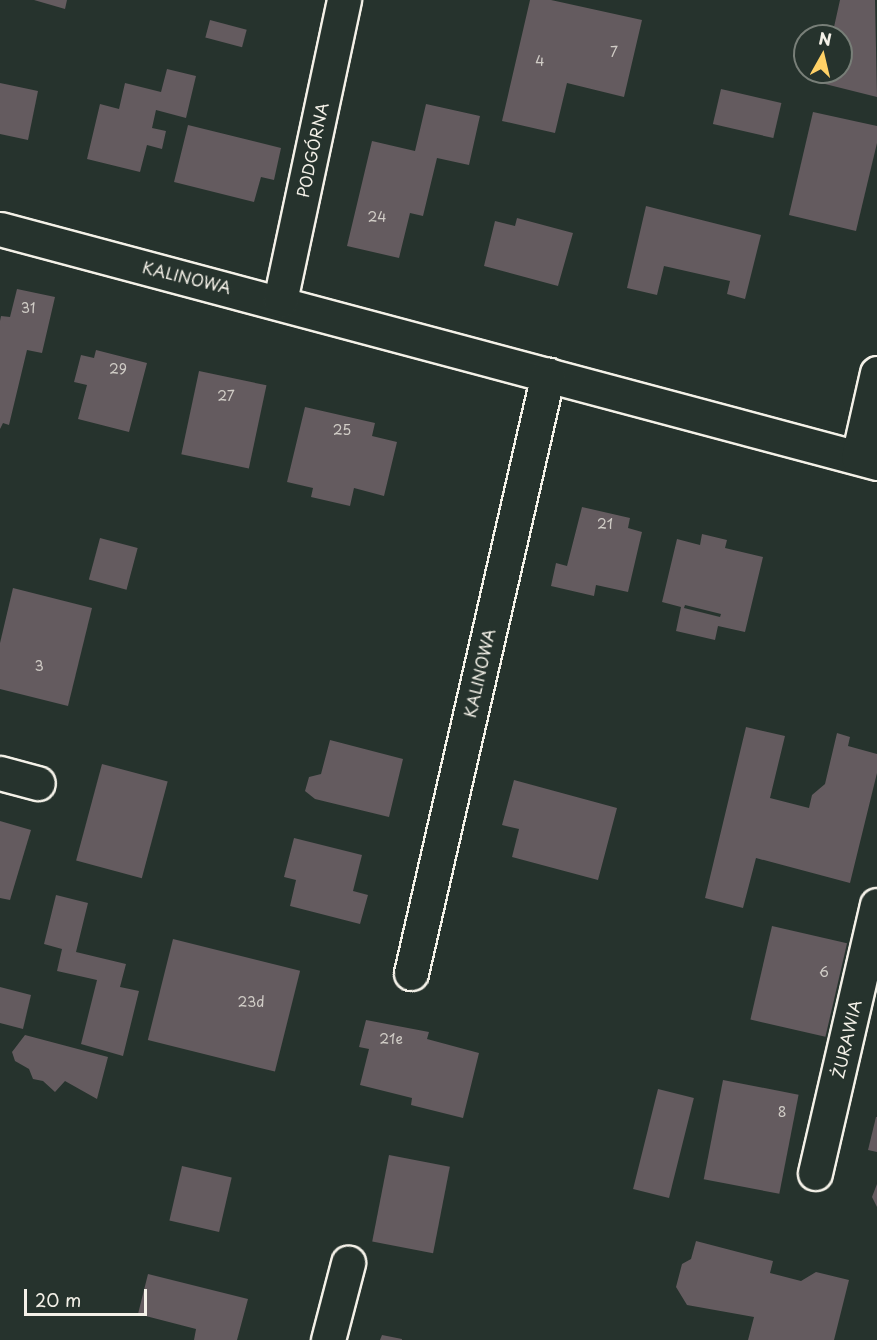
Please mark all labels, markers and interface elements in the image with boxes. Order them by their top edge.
north arrow [793,24,853,84]
text: N [817,25,833,51]
house number: 7 [610,44,618,60]
house number: 4 [535,53,545,69]
street label: PODGÓRNA [293,101,331,199]
house number: 24 [368,209,386,225]
street label: KALINOWA [141,257,233,297]
house number: 31 [21,300,35,316]
house number: 29 [109,361,127,377]
house number: 27 [217,388,235,404]
house number: 25 [333,422,351,438]
house number: 21 [597,516,613,532]
street label: KALINOWA [459,627,499,719]
house number: 3 [34,658,44,674]
house number: 6 [819,964,829,980]
house number: 23d [237,994,265,1010]
street label: ŻURAWIA [828,998,864,1080]
house number: 21e [379,1031,403,1047]
house number: 8 [778,1104,786,1120]
scale bar [27,1277,150,1315]
text: 20 m [35,1286,81,1313]

